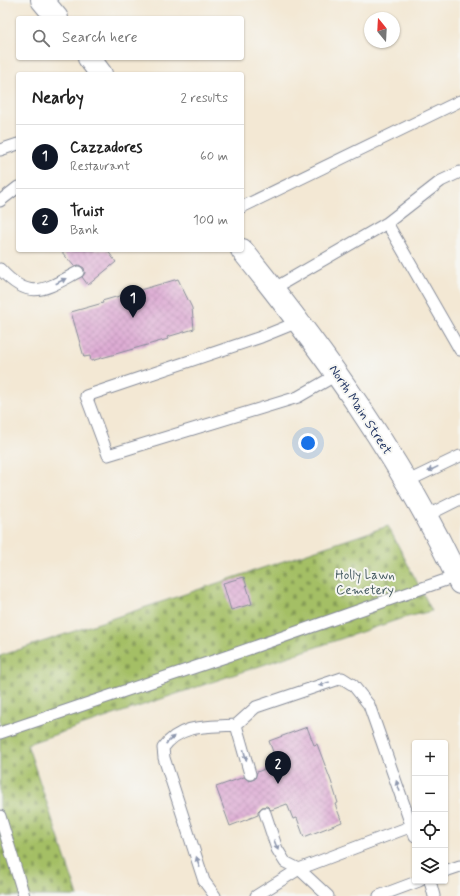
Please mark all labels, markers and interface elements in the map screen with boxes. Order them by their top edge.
north arrow [364,12,400,48]
search box [16,16,244,60]
icon: search [30,27,52,49]
text: Search here [62,28,138,48]
text: Nearby [32,87,84,109]
text: 2 results [181,90,228,107]
text: Cazzadores [70,138,142,158]
text: 1 [42,148,48,165]
text: 60 m [200,148,228,165]
text: Restaurant [70,158,130,175]
text: Truist [70,202,104,222]
text: 2 [42,212,48,229]
text: 100 m [193,212,228,229]
text: Bank [70,222,99,239]
one-way arrow [55,278,67,284]
pin: 1 [120,285,146,318]
street label: North Main Street [325,362,395,458]
your location [298,433,318,453]
one-way arrow [427,466,439,472]
park label: Holly Lawn Cemetery [335,567,395,599]
one-way arrow [318,681,330,687]
one-way arrow [165,735,175,745]
map controls [412,740,448,884]
button: + [412,740,448,776]
one-way arrow [242,749,248,761]
pin: 2 [265,751,291,784]
button: − [412,776,448,812]
one-way arrow [394,780,400,792]
button: locate [412,812,448,848]
one-way arrow [274,840,280,852]
button: layers [412,848,448,884]
one-way arrow [194,855,200,867]

